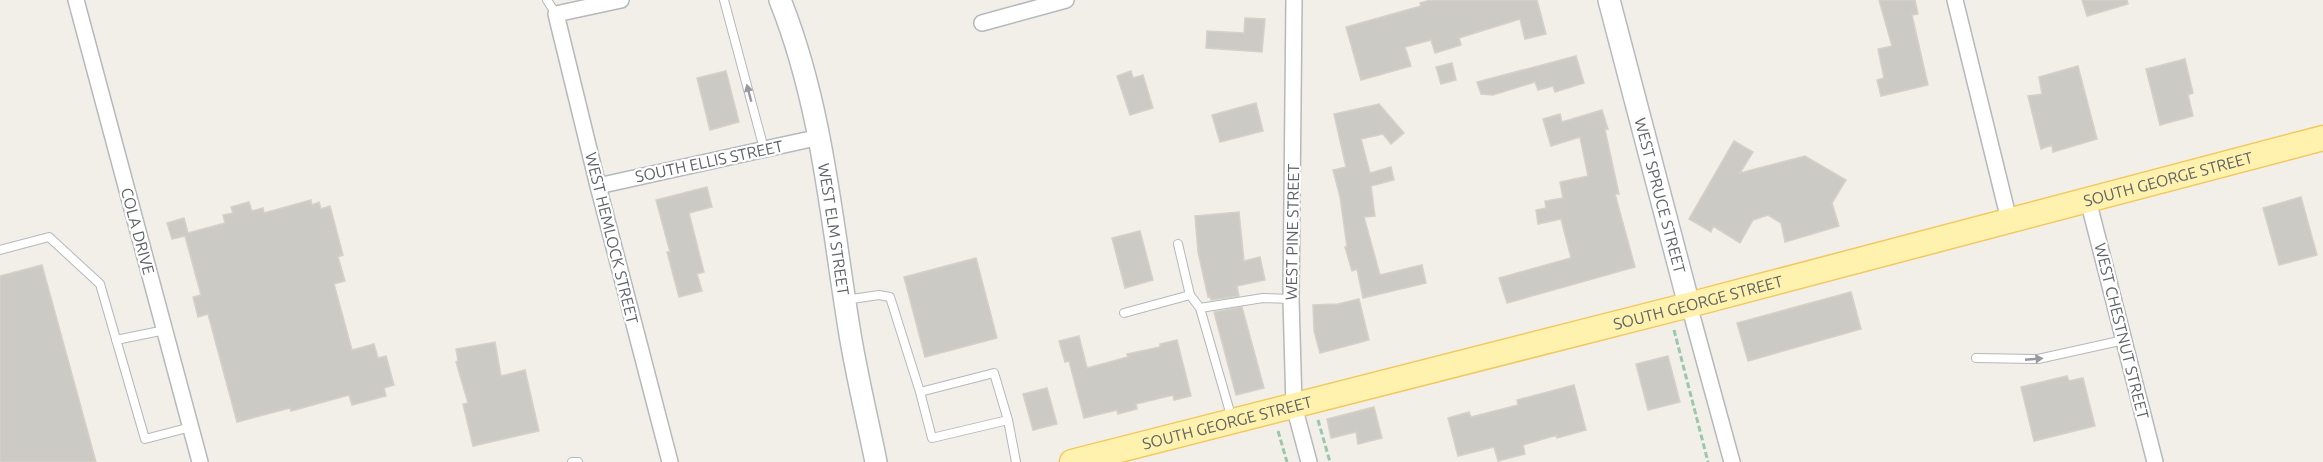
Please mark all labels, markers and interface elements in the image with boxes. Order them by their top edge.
one-way arrow [743,84,753,102]
street label: WEST SPRUCE STREET [1631,116,1689,275]
street label: SOUTH ELLIS STREET [633,136,785,185]
street label: SOUTH GEORGE STREET [2081,148,2255,210]
street label: WEST HEMLOCK STREET [582,150,642,326]
street label: WEST ELM STREET [815,162,853,297]
street label: WEST PINE STREET [1282,164,1302,300]
street label: COLA DRIVE [118,186,158,276]
street label: WEST CHESTNUT STREET [2091,241,2153,421]
street label: SOUTH GEORGE STREET [1611,272,1785,333]
one-way arrow [2025,354,2044,364]
street label: SOUTH GEORGE STREET [1140,392,1314,453]

